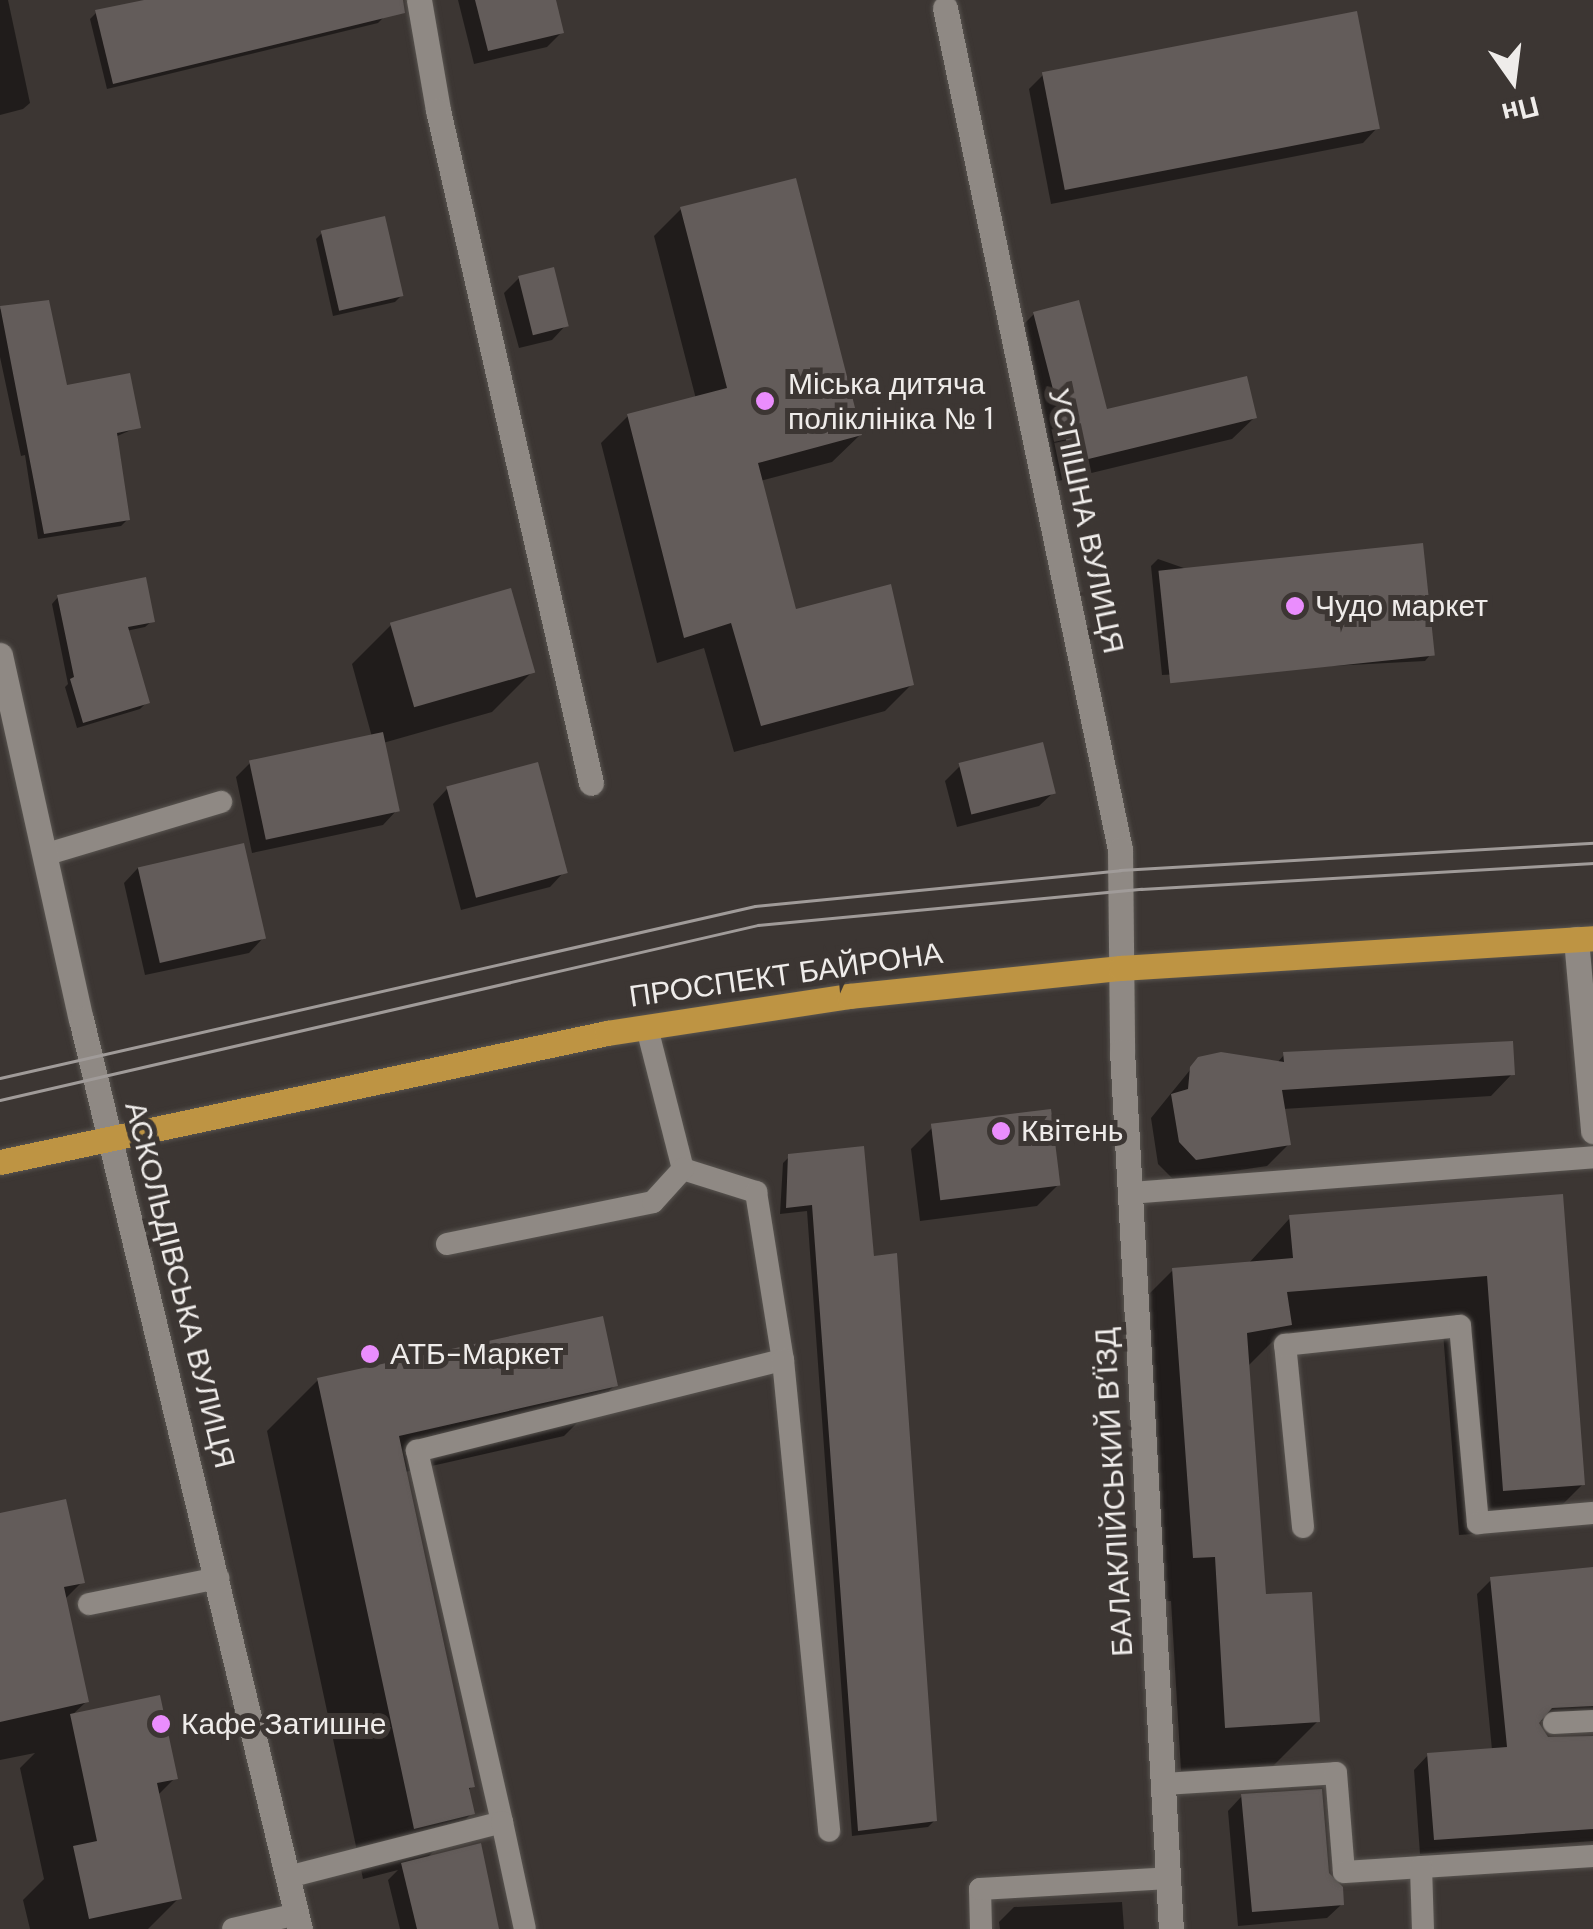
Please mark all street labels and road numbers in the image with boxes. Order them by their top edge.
street label: УСПІШНА ВУЛИЦЯ [1040,385,1132,657]
street label: ПРОСПЕКТ БАЙРОНА [627,935,945,1015]
street label: АСКОЛЬДІВСЬКА ВУЛИЦЯ [117,1098,243,1472]
street label: БАЛАКЛІЙСЬКИЙ В’ЇЗД [1087,1327,1141,1657]

